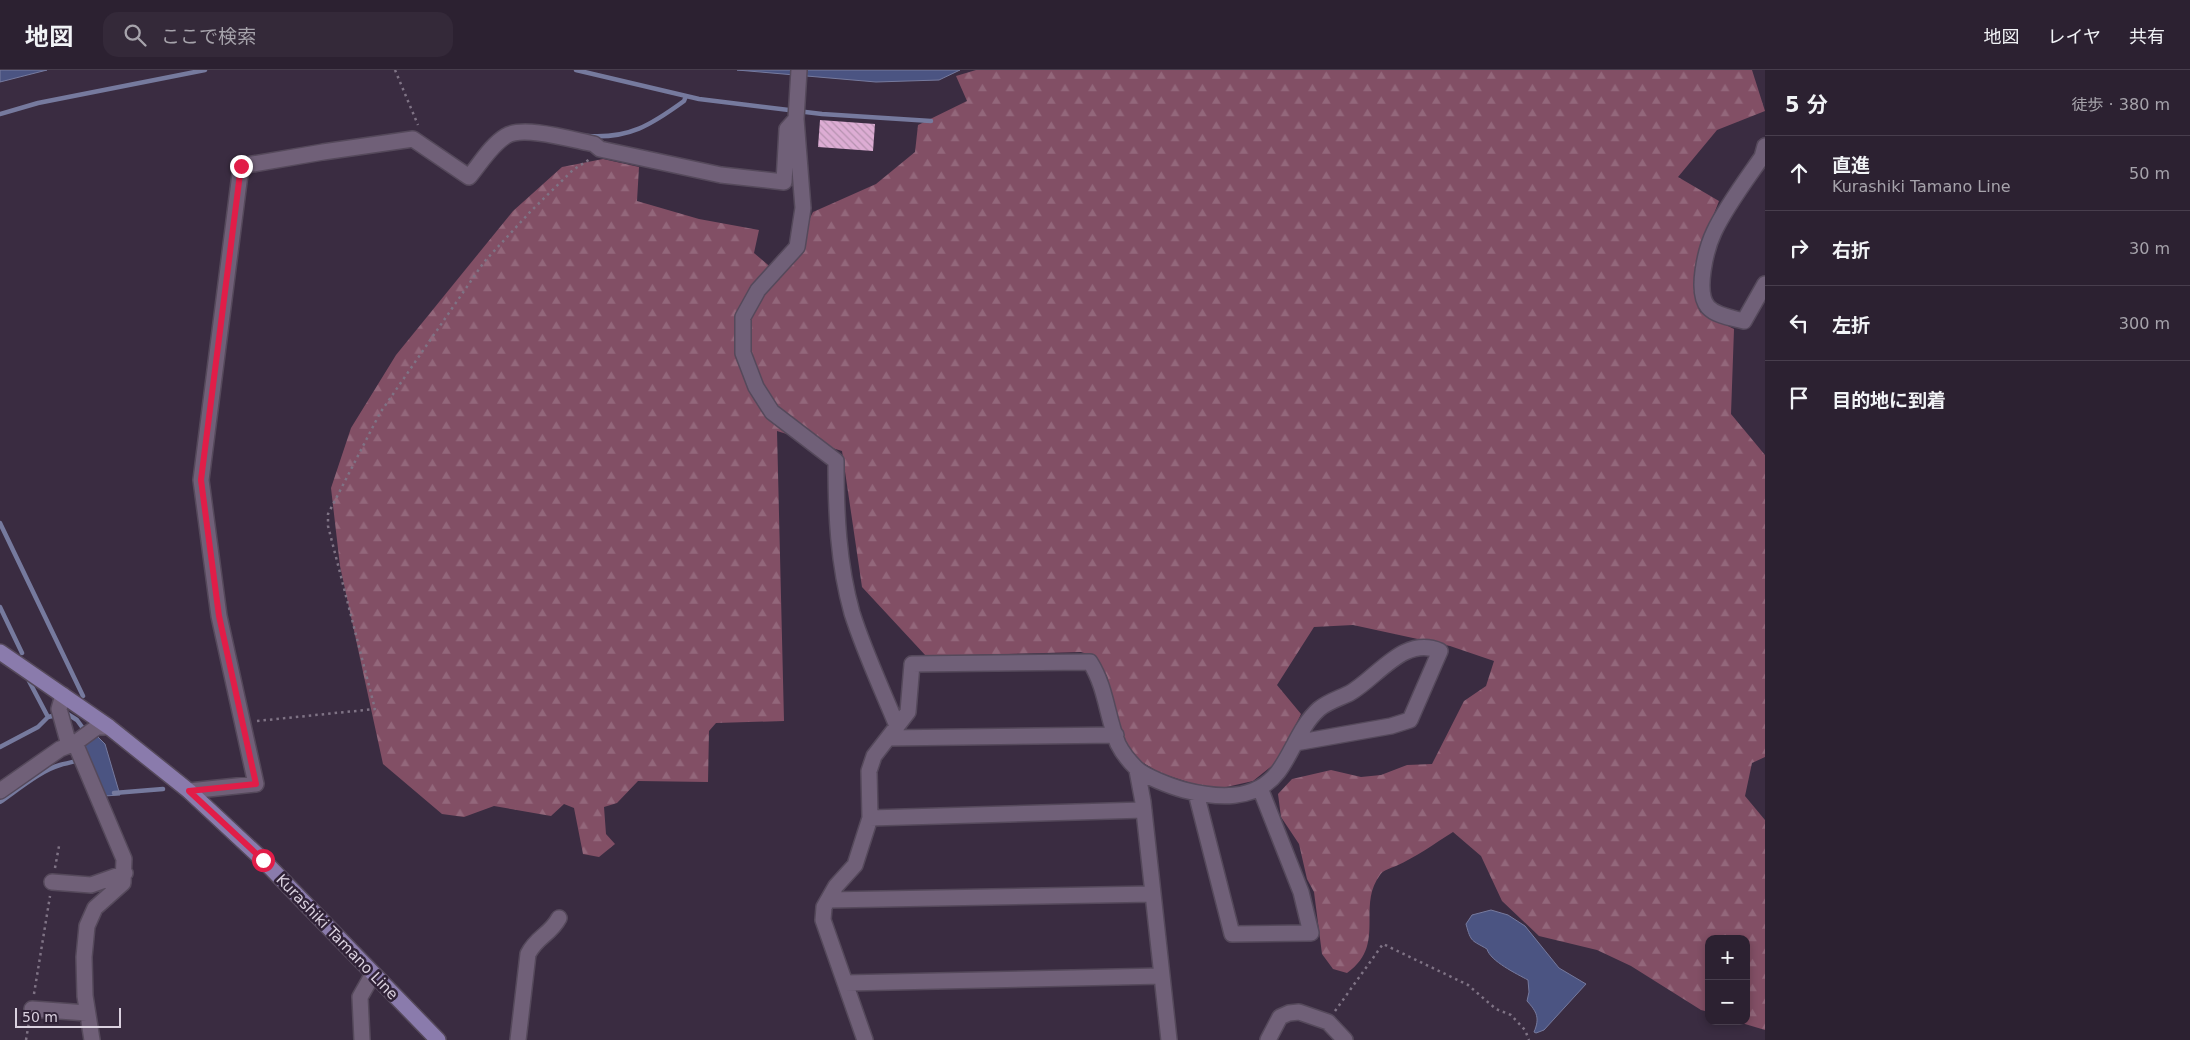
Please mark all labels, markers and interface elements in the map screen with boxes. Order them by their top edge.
search box [103,12,453,57]
icon: search [121,21,149,49]
text: 地図 [25,23,73,51]
text: ここで検索 [161,25,256,47]
text: 地図 [1984,26,2020,47]
text: レイヤ [2048,26,2101,47]
text: 共有 [2129,26,2165,47]
text: 5 分 [1785,93,1828,117]
text: 徒歩 · 380 m [2072,95,2170,114]
text: 直進 [1832,154,1870,176]
route end [230,155,253,178]
icon: ahead [1785,159,1813,187]
text: 50 m [2129,164,2170,183]
text: Kurashiki Tamano Line [1832,177,2011,196]
icon: right [1785,234,1813,262]
text: 右折 [1832,239,1870,261]
text: 30 m [2129,239,2170,258]
icon: left [1785,309,1813,337]
text: 左折 [1832,314,1870,336]
text: 300 m [2119,314,2170,333]
icon: arrive [1785,384,1813,412]
text: 目的地に到着 [1832,389,1946,411]
route start [252,849,275,872]
street label: Kurashiki Tamano Line [272,871,402,1003]
map controls [1705,935,1750,1025]
button: + [1705,935,1750,980]
button: − [1705,980,1750,1025]
scale bar [15,1005,121,1028]
text: 50 m [22,1009,58,1025]

